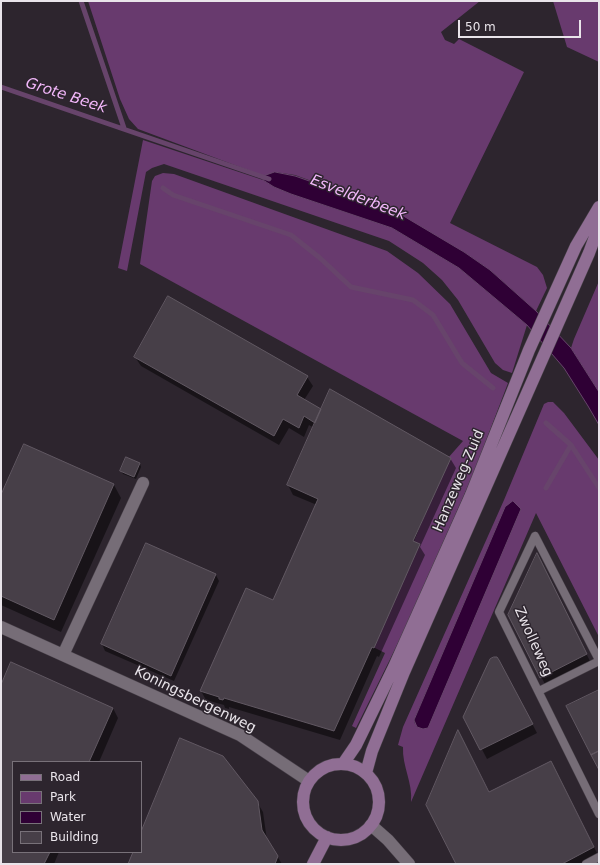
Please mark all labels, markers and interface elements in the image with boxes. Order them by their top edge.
scale bar [460,12,583,38]
text: 50 m [465,20,496,34]
water label: Grote Beek [23,74,109,118]
water label: Esvelderbeek [308,171,408,225]
street label: Hanzeweg-Zuid [430,427,488,535]
street label: Zwolleweg [510,604,556,680]
street label: Koningsbergenweg [131,663,259,737]
legend [12,761,142,853]
text: Road [50,770,80,784]
text: Park [50,790,76,804]
text: Water [50,810,85,824]
text: Building [50,830,99,844]

